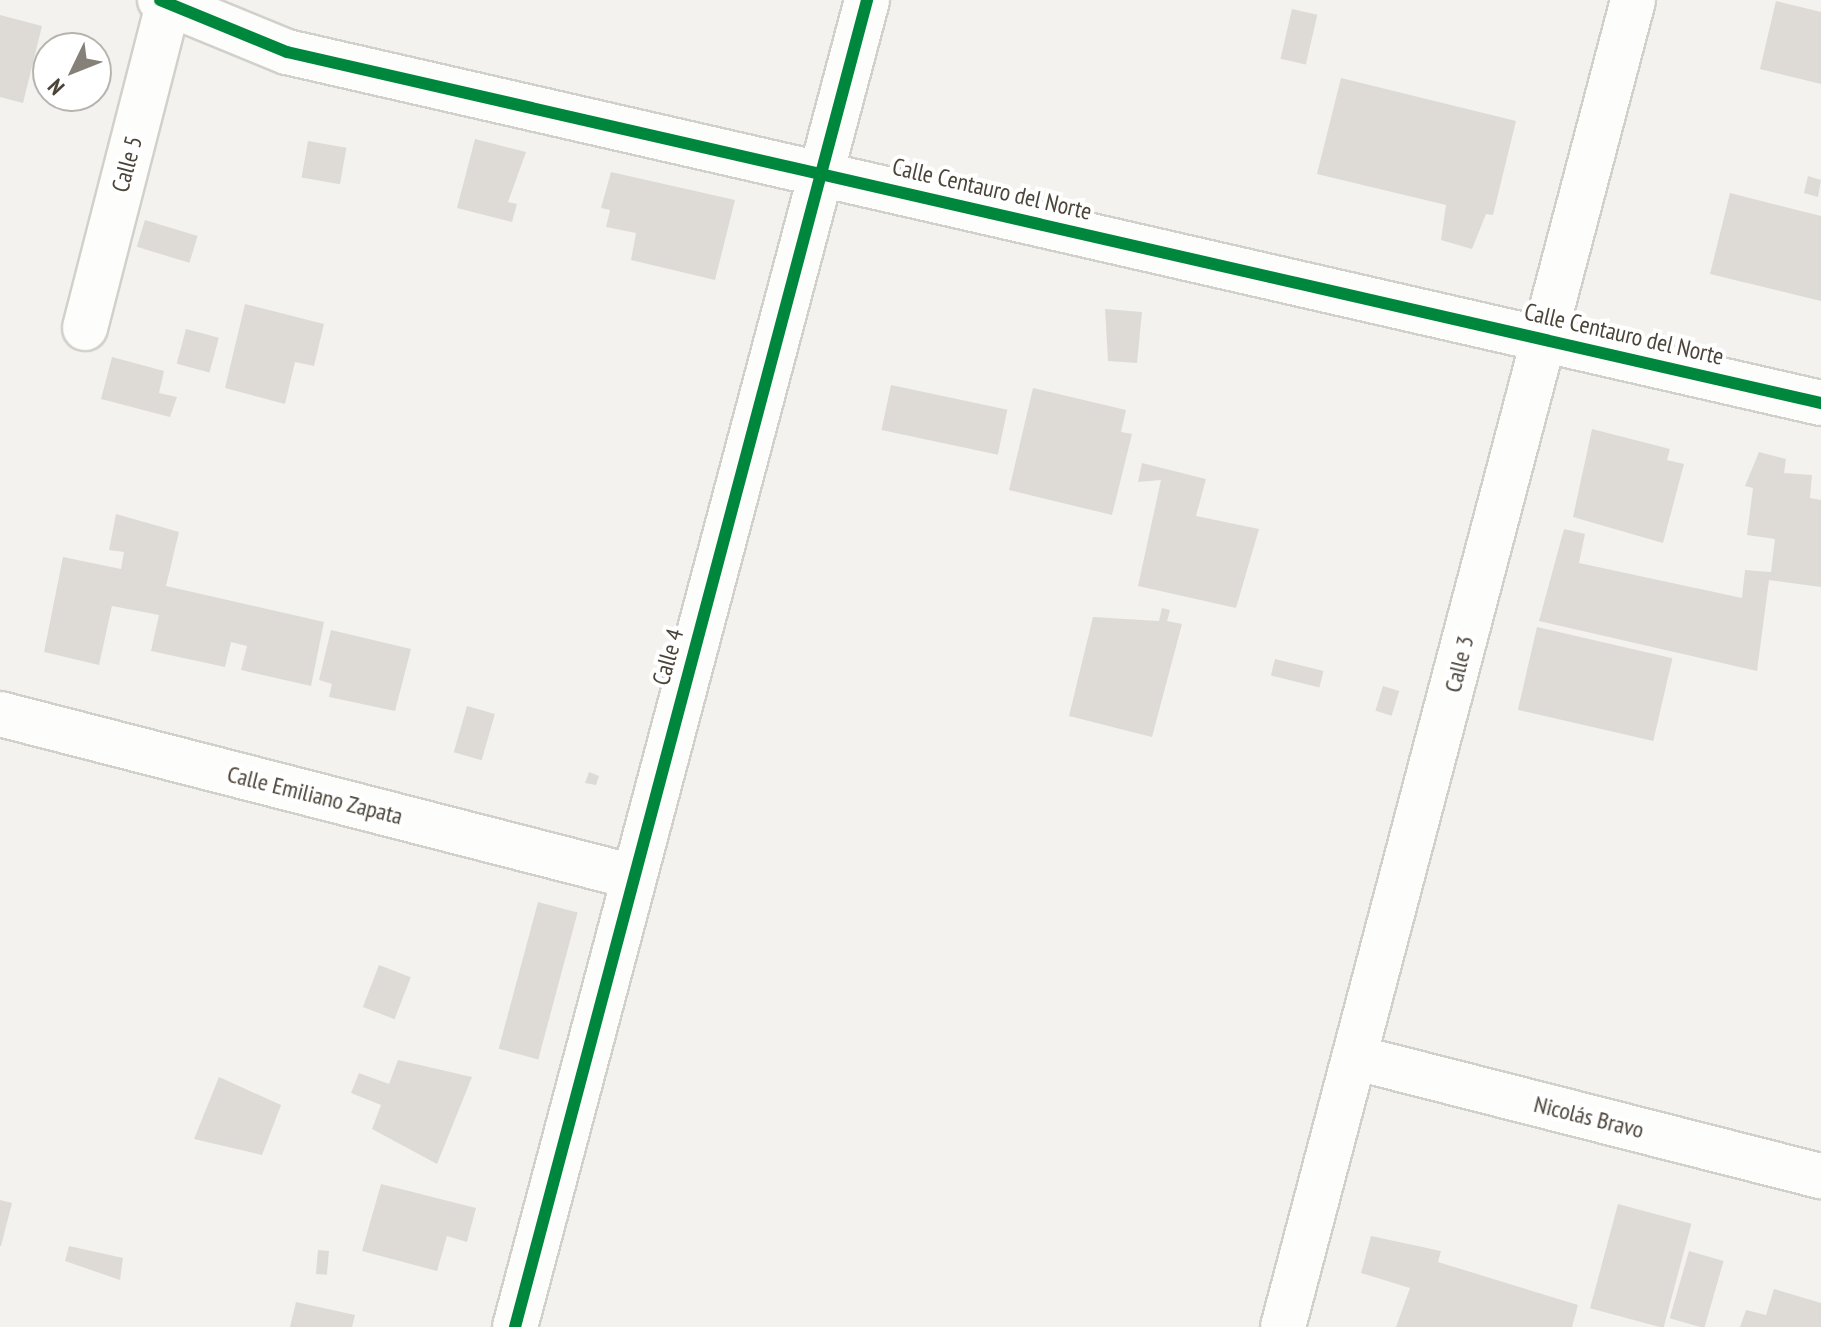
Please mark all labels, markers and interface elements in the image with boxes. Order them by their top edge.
north arrow [32,32,112,112]
text: N [42,73,70,101]
street label: Calle 5 [106,133,148,195]
street label: Calle Centauro del Norte [890,152,1094,226]
street label: Calle Centauro del Norte [1522,297,1726,371]
street label: Calle 4 [646,626,690,688]
street label: Calle 3 [1438,633,1480,695]
street label: Calle Emiliano Zapata [224,759,406,831]
street label: Nicolás Bravo [1531,1089,1647,1145]

